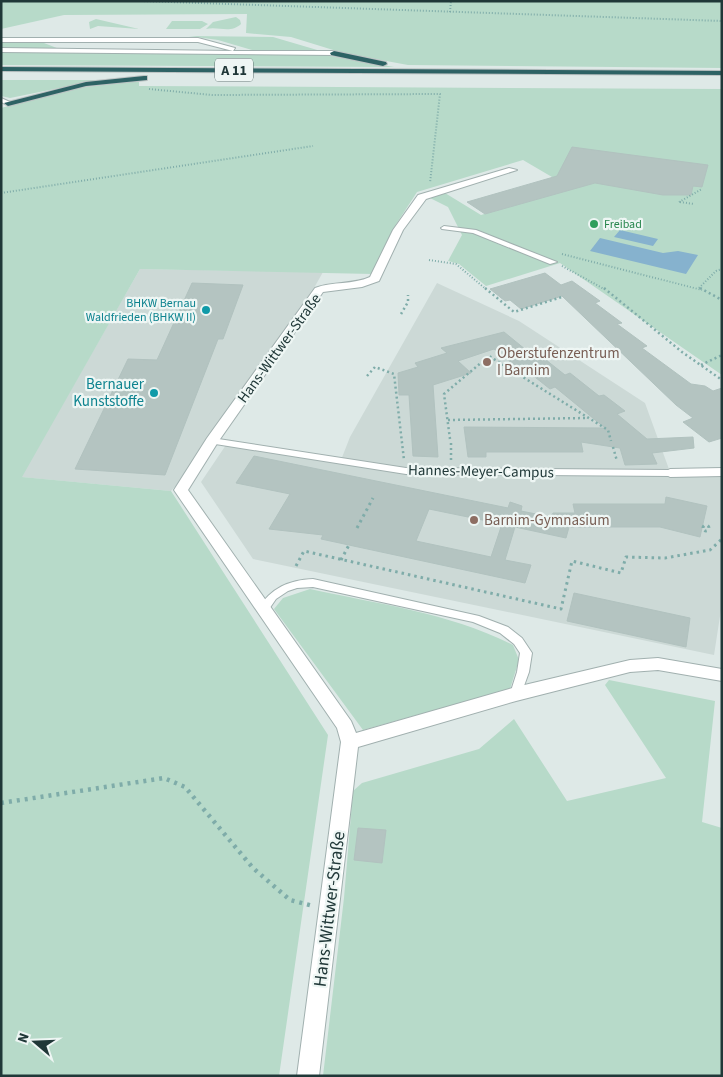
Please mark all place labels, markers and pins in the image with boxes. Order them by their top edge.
place label: Freibad [604,216,642,233]
marker: Freibad [588,218,600,230]
place label: BHKW Bernau Waldfrieden (BHKW II) [86,295,196,326]
marker: BHKW Bernau Waldfrieden (BHKW II) [200,304,212,316]
place label: Oberstufenzentrum I Barnim [497,343,620,381]
marker: Oberstufenzentrum I Barnim [481,356,493,368]
place label: Bernauer Kunststoffe [73,374,145,412]
marker: Bernauer Kunststoffe [148,387,160,399]
place label: Barnim-Gymnasium [484,510,610,531]
marker: Barnim-Gymnasium [468,514,480,526]

